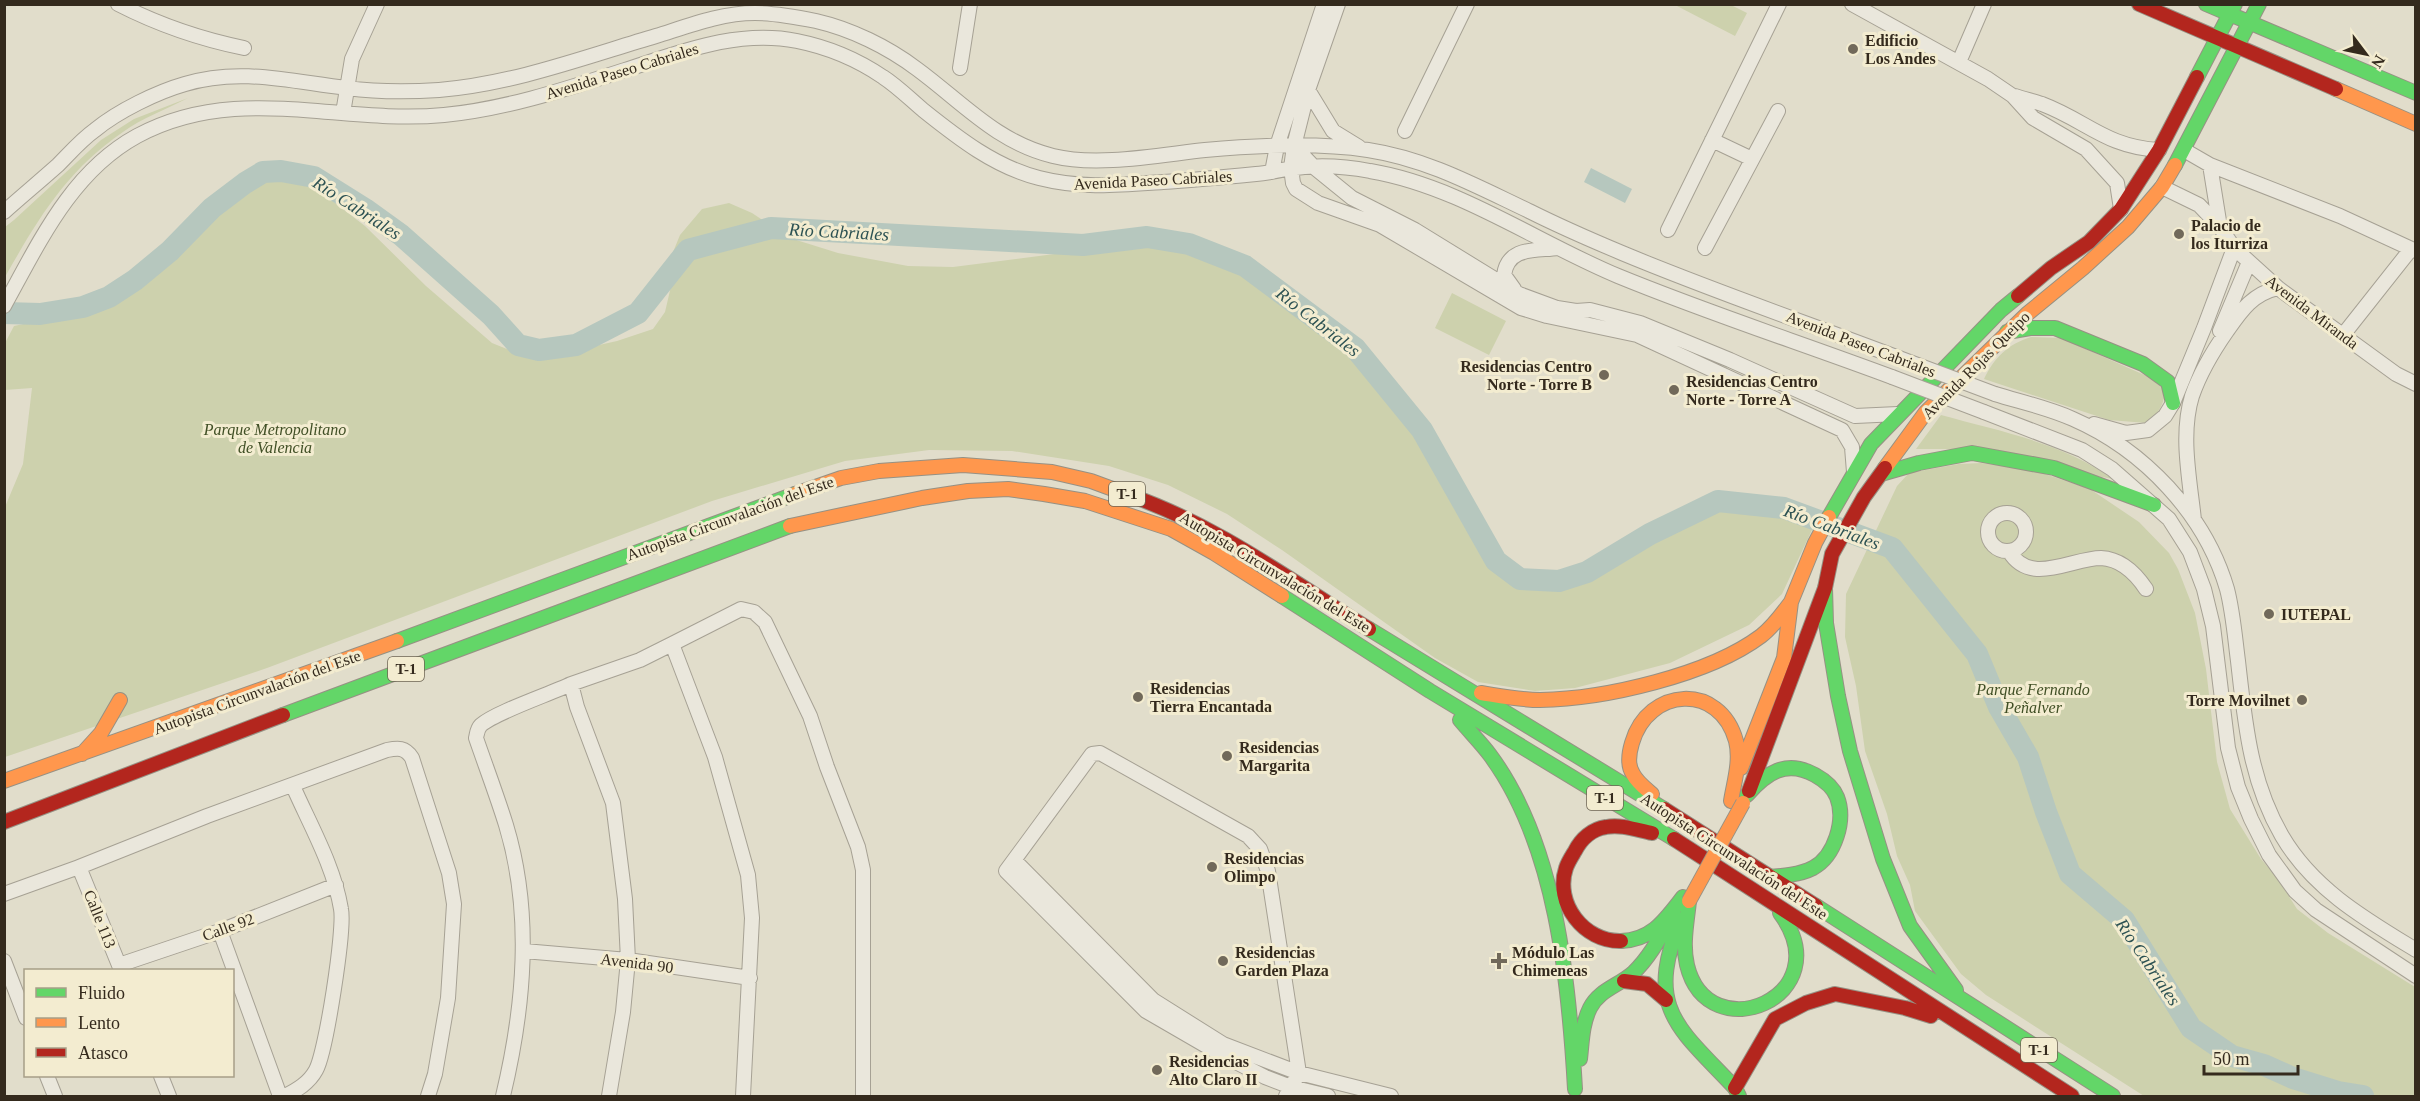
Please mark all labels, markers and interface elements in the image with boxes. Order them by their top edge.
north arrow [2336,24,2396,84]
place label: Edificio Los Andes [1865,32,1936,67]
street label: Avenida Paseo Cabriales [544,40,700,102]
marker: Edificio Los Andes [1846,42,1860,56]
text: N [2368,52,2389,71]
street label: Avenida Paseo Cabriales [1073,167,1233,193]
water label: Río Cabriales [309,172,405,244]
place label: Palacio de los Iturriza [2191,217,2268,252]
water label: Río Cabriales [787,219,890,245]
marker: Palacio de los Iturriza [2172,227,2186,241]
street label: Avenida Miranda [2262,272,2362,352]
water label: Río Cabriales [1271,283,1364,361]
street label: Avenida Paseo Cabriales [1784,308,1938,380]
street label: Avenida Rojas Queipo [1919,308,2034,423]
place label: Residencias Centro Norte - Torre B [1460,358,1592,393]
marker: Residencias Centro Norte - Torre B [1597,368,1611,382]
place label: Residencias Centro Norte - Torre A [1686,373,1818,408]
marker: Residencias Centro Norte - Torre A [1667,383,1681,397]
park label: Parque Metropolitano de Valencia [203,421,346,456]
street label: Autopista Circunvalación del Este [624,473,836,564]
road number: T-1 [1109,482,1145,506]
water label: Río Cabriales [1780,500,1883,554]
street label: Autopista Circunvalación del Este [1176,508,1373,637]
place label: IUTEPAL [2281,606,2351,623]
marker: IUTEPAL [2262,607,2276,621]
street label: Autopista Circunvalación del Este [151,647,363,738]
road number: T-1 [388,657,424,681]
place label: Residencias Tierra Encantada [1150,680,1272,715]
park label: Parque Fernando Peñalver [1975,681,2090,716]
marker: Residencias Tierra Encantada [1131,690,1145,704]
place label: Torre Movilnet [2186,692,2291,709]
marker: Torre Movilnet [2295,693,2309,707]
place label: Residencias Margarita [1239,739,1319,775]
marker: Residencias Margarita [1220,749,1234,763]
road number: T-1 [1587,786,1623,810]
street label: Autopista Circunvalación del Este [1637,789,1830,924]
place label: Residencias Olimpo [1224,850,1304,886]
marker: Residencias Olimpo [1205,860,1219,874]
street label: Calle 113 [81,887,119,951]
street label: Calle 92 [200,910,256,944]
water label: Río Cabriales [2111,914,2184,1009]
place label: Residencias Garden Plaza [1235,944,1329,979]
place label: Módulo Las Chimeneas [1512,944,1594,979]
street label: Avenida 90 [600,950,674,976]
marker: Módulo Las Chimeneas [1490,952,1508,970]
marker: Residencias Garden Plaza [1216,954,1230,968]
legend [24,969,234,1077]
text: Fluido [78,983,125,1003]
text: Lento [78,1013,120,1033]
road number: T-1 [2021,1038,2057,1062]
scale bar [2204,1038,2298,1076]
text: Atasco [78,1043,128,1063]
text: 50 m [2213,1049,2250,1069]
place label: Residencias Alto Claro II [1169,1053,1258,1088]
marker: Residencias Alto Claro II [1150,1063,1164,1077]

